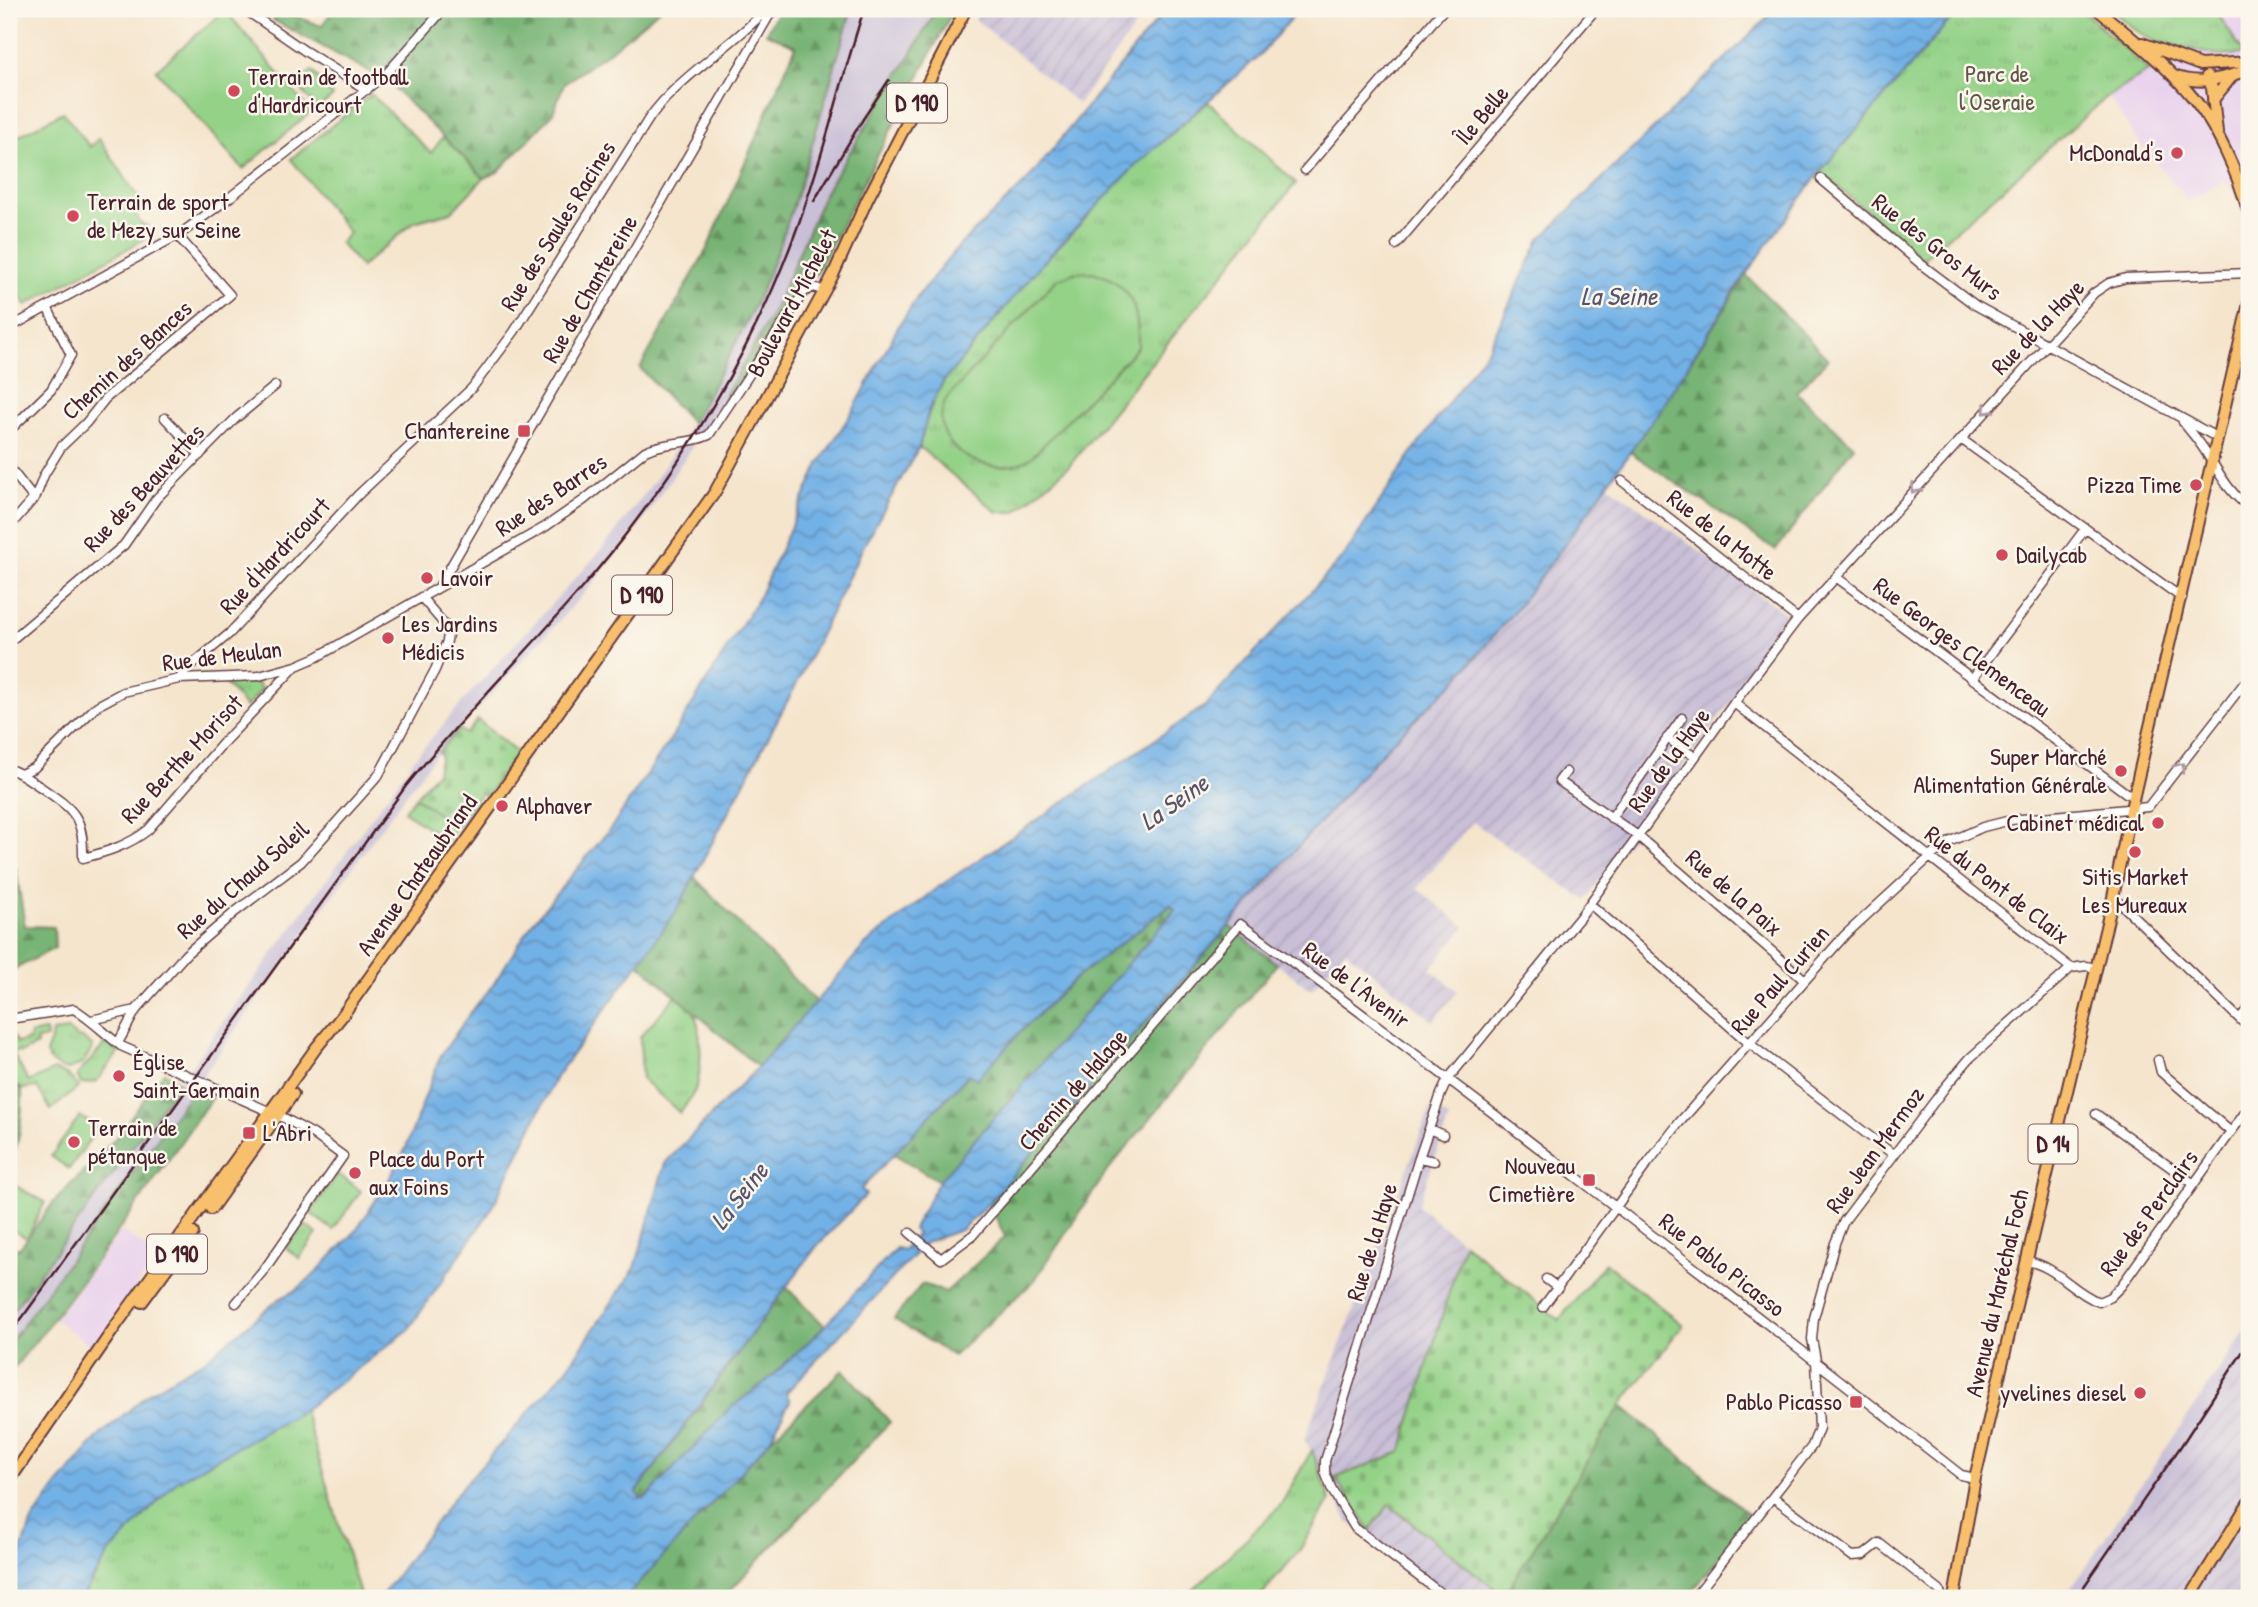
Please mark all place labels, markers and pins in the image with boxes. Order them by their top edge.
place label: Terrain de football d'Hardricourt [248,60,409,120]
marker: Terrain de football d'Hardricourt [226,83,242,99]
place label: McDonald's [2069,136,2163,168]
marker: McDonald's [2169,145,2185,161]
place label: Terrain de sport de Mezy sur Seine [87,185,242,245]
marker: Terrain de sport de Mezy sur Seine [65,208,81,224]
place label: Chantereine [404,414,510,446]
marker: Chantereine [516,423,532,439]
place label: Pizza Time [2087,468,2182,500]
marker: Pizza Time [2188,477,2204,493]
place label: Dailycab [2016,538,2087,570]
marker: Dailycab [1994,547,2010,563]
place label: Lavoir [441,561,493,593]
marker: Lavoir [419,570,435,586]
place label: Les Jardins Médicis [402,607,498,667]
marker: Les Jardins Médicis [380,630,396,646]
place label: Super Marché Alimentation Générale [1913,740,2107,800]
marker: Super Marché Alimentation Générale [2113,763,2129,779]
place label: Alphaver [516,789,592,821]
marker: Alphaver [494,798,510,814]
place label: Cabinet médical [2006,806,2145,838]
marker: Cabinet médical [2150,815,2166,831]
marker: Sitis Market Les Mureaux [2127,844,2143,860]
place label: Sitis Market Les Mureaux [2082,860,2188,920]
place label: Église Saint-Germain [133,1045,260,1105]
marker: Église Saint-Germain [111,1068,127,1084]
place label: Terrain de pétanque [88,1111,178,1171]
place label: L'Abri [263,1116,312,1148]
marker: L'Abri [241,1125,257,1141]
marker: Terrain de pétanque [66,1134,82,1150]
place label: Place du Port aux Foins [369,1142,485,1202]
place label: Nouveau Cimetière [1489,1149,1575,1209]
marker: Place du Port aux Foins [347,1165,363,1181]
marker: Nouveau Cimetière [1581,1172,1597,1188]
place label: yvelines diesel [2000,1376,2127,1408]
place label: Pablo Picasso [1726,1385,1842,1417]
marker: yvelines diesel [2132,1385,2148,1401]
marker: Pablo Picasso [1848,1394,1864,1410]

